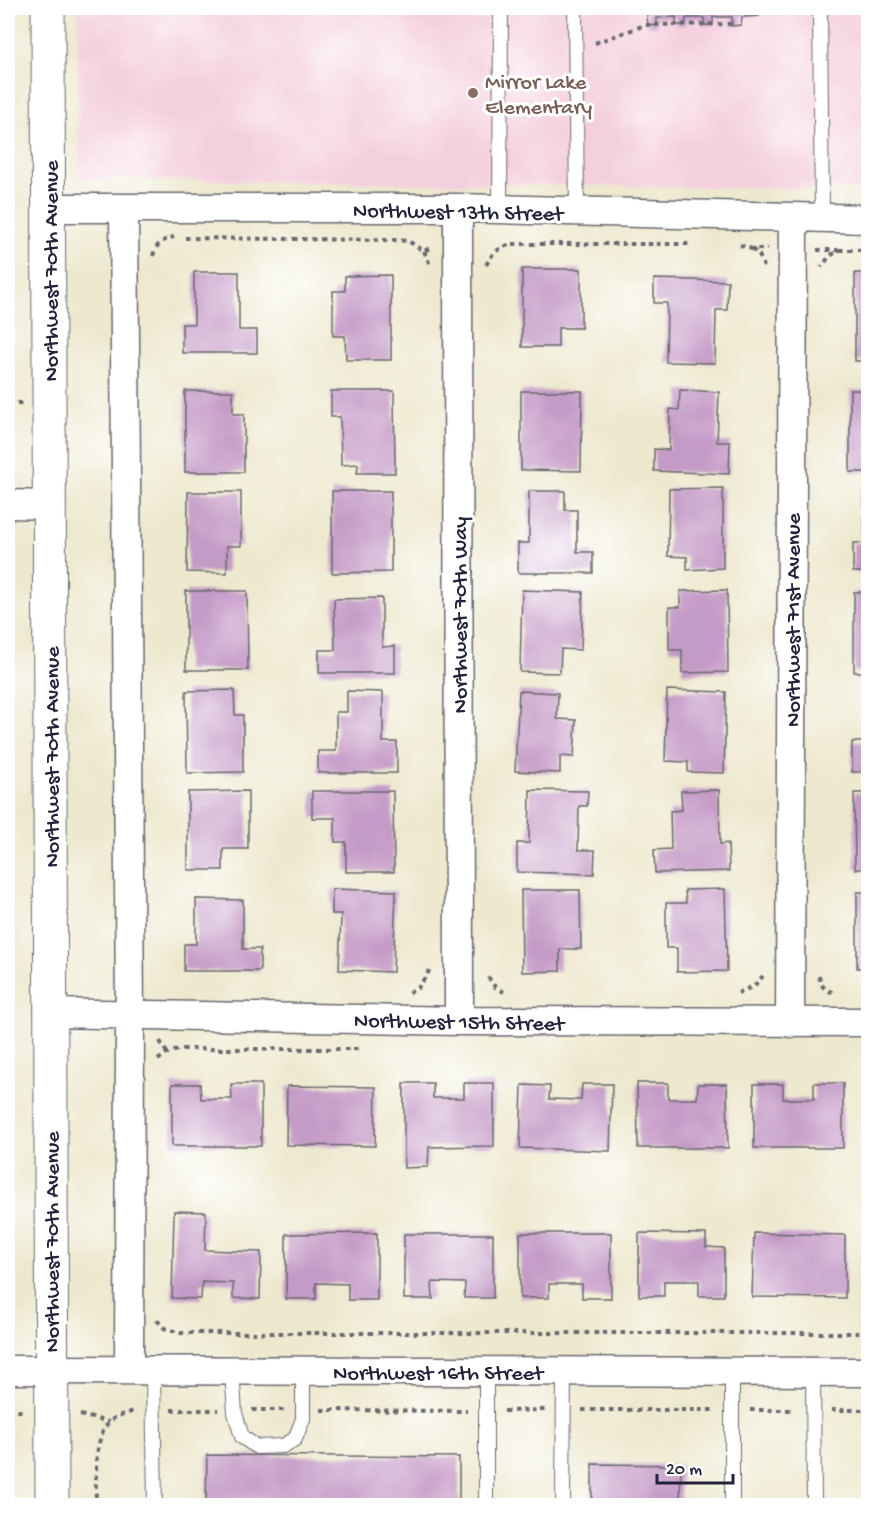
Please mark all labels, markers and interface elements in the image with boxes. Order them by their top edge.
place label: Mirror Lake Elementary [485,71,592,122]
marker: Mirror Lake Elementary [466,86,480,100]
street label: Northwest 70th Avenue [40,160,66,382]
street label: Northwest 13th Street [353,199,565,229]
street label: Northwest 71st Avenue [782,512,808,727]
street label: Northwest 70th Way [449,516,475,713]
street label: Northwest 70th Avenue [41,646,67,868]
street label: Northwest 15th Street [354,1009,566,1039]
street label: Northwest 70th Avenue [41,1131,67,1353]
street label: Northwest 16th Street [333,1362,545,1388]
scale bar [657,1447,734,1485]
text: 20 m [666,1460,702,1481]

